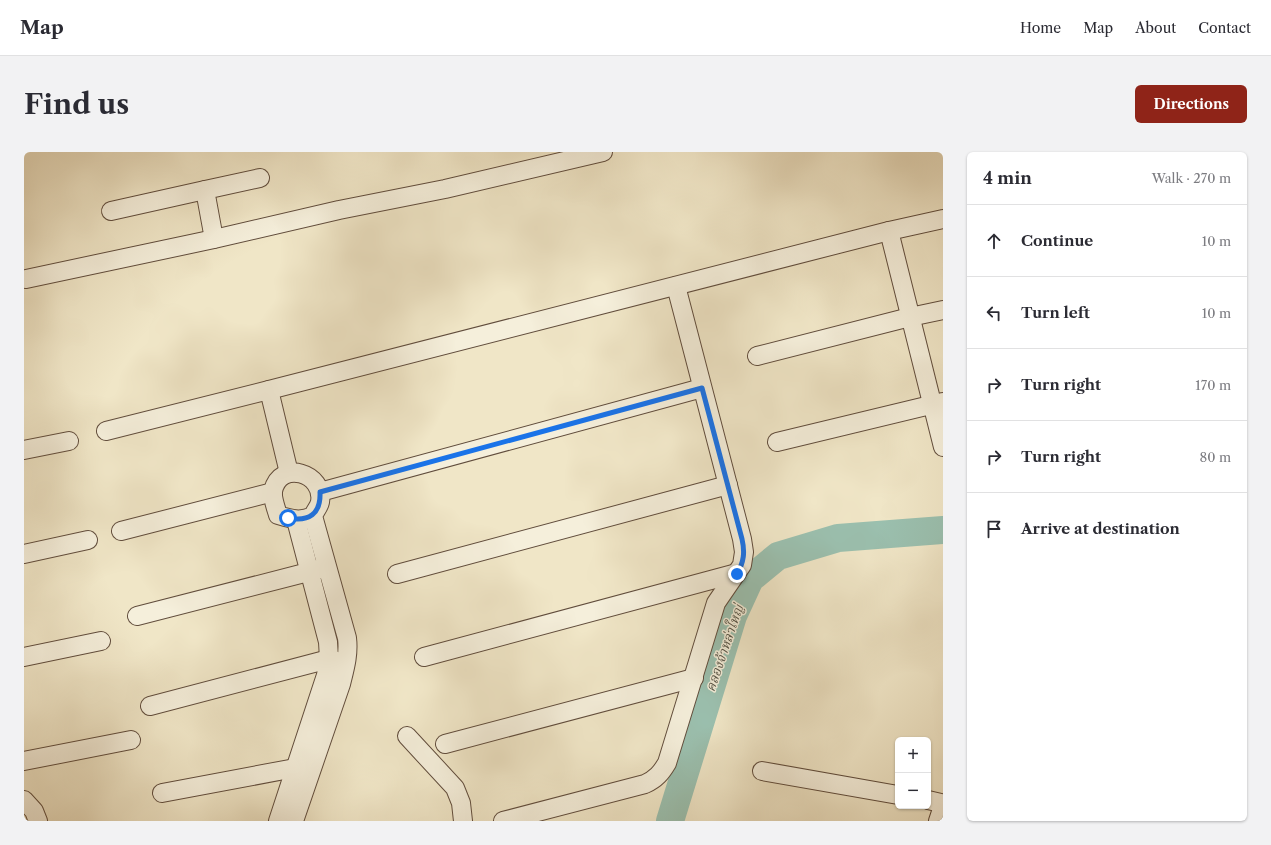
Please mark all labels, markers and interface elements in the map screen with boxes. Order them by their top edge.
text: Map [20,16,64,39]
text: Home [1020,19,1061,37]
text: Map [1083,19,1113,37]
text: About [1135,19,1176,37]
text: Contact [1198,19,1251,37]
button: Directions [1135,85,1247,123]
text: Find us [24,87,129,121]
text: 4 min [983,168,1032,188]
text: Walk · 270 m [1152,170,1231,186]
icon: ahead [983,230,1005,252]
text: Continue [1021,231,1093,250]
text: 10 m [1202,233,1231,249]
icon: left [983,302,1005,324]
text: Turn left [1021,303,1090,322]
text: 10 m [1202,305,1231,321]
icon: right [983,374,1005,396]
text: Turn right [1021,375,1101,394]
text: 170 m [1195,377,1231,393]
icon: right [983,446,1005,468]
text: Turn right [1021,447,1101,466]
text: 80 m [1199,449,1231,465]
route start [279,509,297,527]
icon: arrive [983,518,1005,540]
text: Arrive at destination [1021,519,1180,538]
route end [728,565,746,583]
water label: คลองจ้าหล่าใหญ่ [701,600,748,694]
map controls [895,737,931,809]
button: + [895,737,931,773]
button: − [895,773,931,809]

